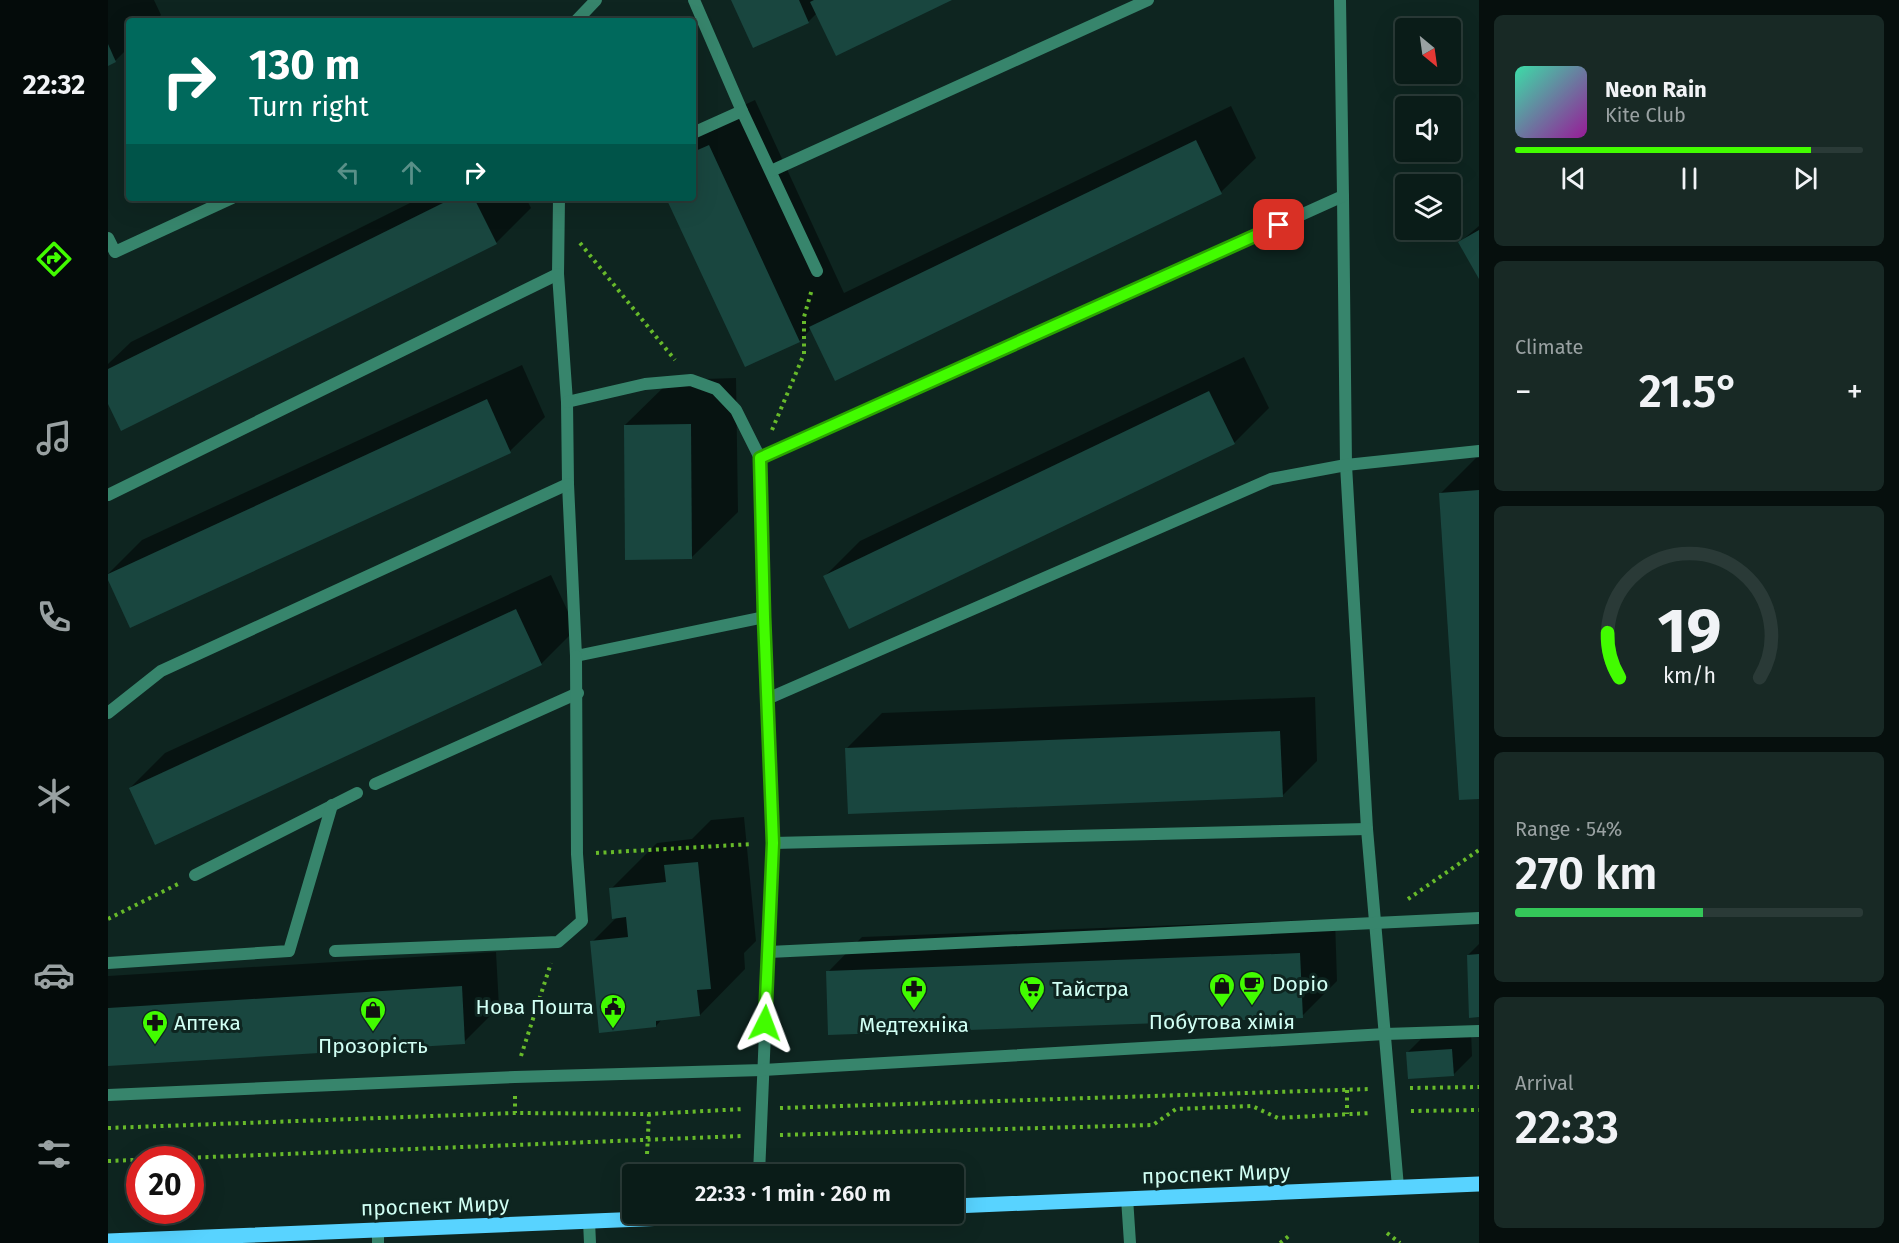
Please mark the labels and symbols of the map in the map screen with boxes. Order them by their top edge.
north arrow [1395,18,1461,84]
pin [1253,199,1304,250]
cafe icon: Dopio [1237,969,1267,1007]
shop icon: Побутова хімія [1207,971,1237,1009]
place label: Dopio [1272,971,1328,997]
pharmacy icon: Медтехніка [899,974,929,1012]
supermarket icon: Тайстра [1017,974,1047,1012]
place label: Тайстра [1052,976,1129,1002]
position arrow [733,991,797,1055]
public building icon: Нова Пошта [598,992,628,1030]
place label: Нова Пошта [476,994,594,1020]
shop icon: Прозорість [358,995,388,1033]
pharmacy icon: Аптека [140,1008,170,1046]
place label: Побутова хімія [1149,1009,1295,1035]
place label: Аптека [174,1010,241,1036]
place label: Медтехніка [859,1012,969,1038]
place label: Прозорість [318,1033,428,1059]
speed limit sign: 20 [126,1146,204,1224]
street label: проспект Миру [1141,1158,1291,1190]
street label: проспект Миру [360,1190,510,1222]

